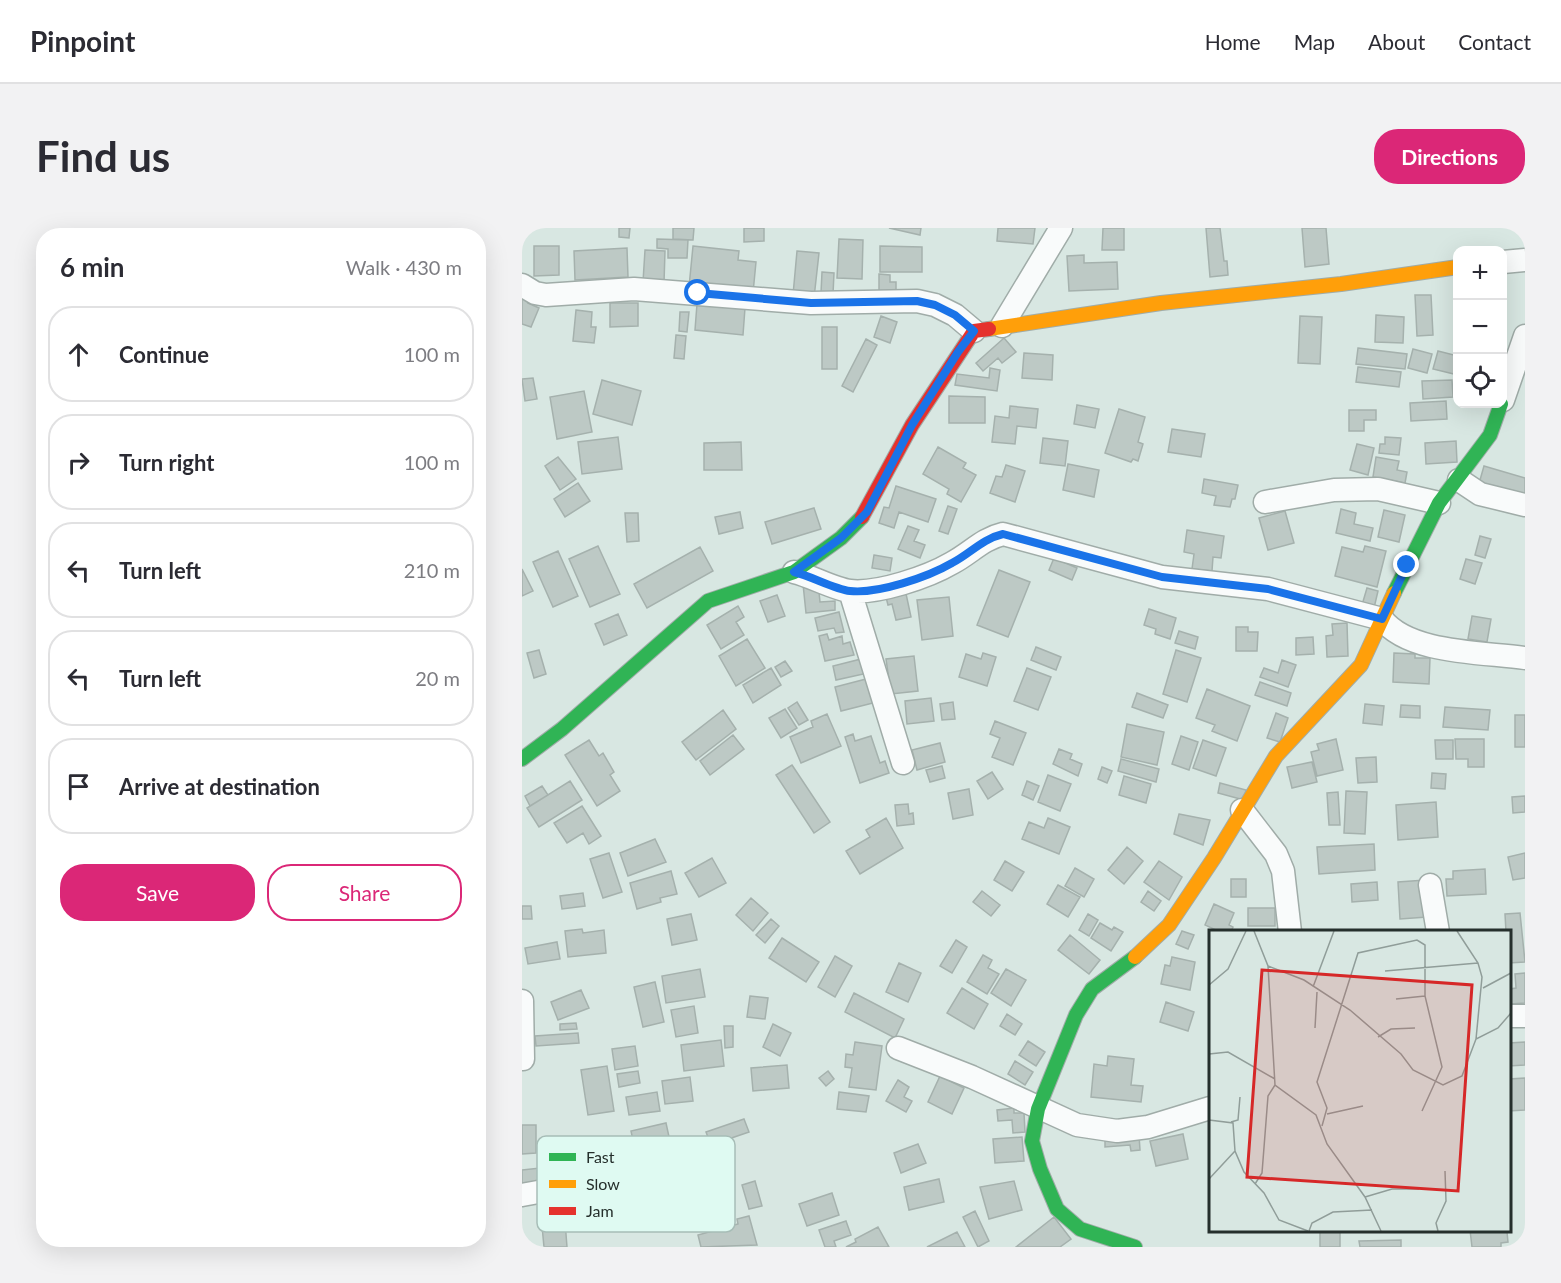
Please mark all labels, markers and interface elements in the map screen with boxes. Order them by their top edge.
text: Pinpoint [30,24,135,58]
text: Home [1205,29,1261,54]
text: Map [1294,29,1335,54]
text: About [1368,29,1425,54]
text: Contact [1458,29,1531,54]
button: Directions [1374,129,1525,184]
text: Find us [36,131,170,181]
map controls [1453,246,1507,408]
button: + [1453,246,1507,300]
text: 6 min [60,251,124,283]
text: Walk · 430 m [346,255,462,279]
route start [684,279,710,305]
button: − [1453,300,1507,354]
icon: ahead [62,338,95,371]
text: Continue [119,341,209,368]
text: 100 m [404,342,460,366]
button: locate [1453,354,1507,408]
icon: right [62,446,95,479]
text: Turn right [119,449,214,476]
text: 100 m [404,450,460,474]
route end [1393,551,1419,577]
icon: left [62,554,95,587]
text: Turn left [119,557,201,584]
text: 210 m [404,558,460,582]
icon: left [62,662,95,695]
text: Turn left [119,665,201,692]
text: 20 m [415,666,460,690]
icon: arrive [62,770,95,803]
text: Arrive at destination [119,773,320,800]
button: Save [60,864,255,921]
button: Share [267,864,462,921]
inset map [1209,930,1510,1232]
legend [537,1136,735,1232]
text: Fast [586,1147,615,1166]
text: Slow [586,1174,620,1193]
text: Jam [586,1201,614,1220]

